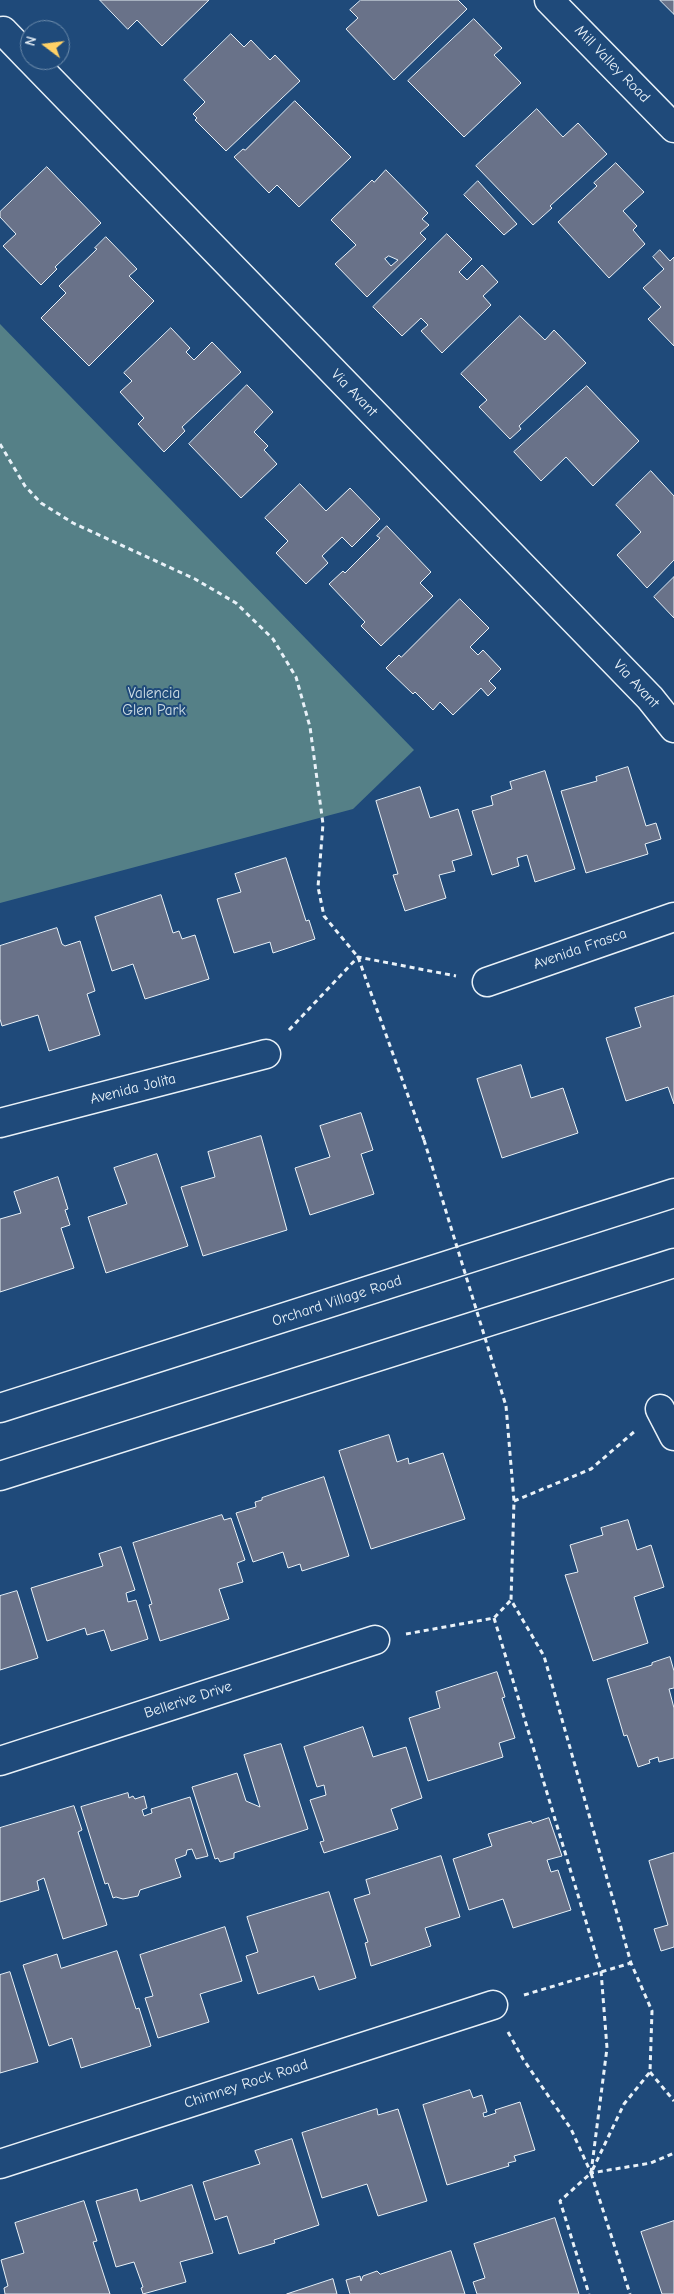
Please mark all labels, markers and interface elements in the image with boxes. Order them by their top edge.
north arrow [20,20,70,70]
street label: Mill Valley Road [571,22,653,106]
text: N [22,35,40,48]
street label: Via Avant [327,365,381,421]
street label: Via Avant [609,656,663,712]
park label: Valencia Glen Park [122,685,186,720]
street label: Avenida Frasca [531,925,629,973]
street label: Avenida Jolita [88,1070,178,1108]
street label: Orchard Village Road [270,1272,404,1330]
street label: Bellerive Drive [142,1677,234,1723]
street label: Chimney Rock Road [182,2055,310,2113]

